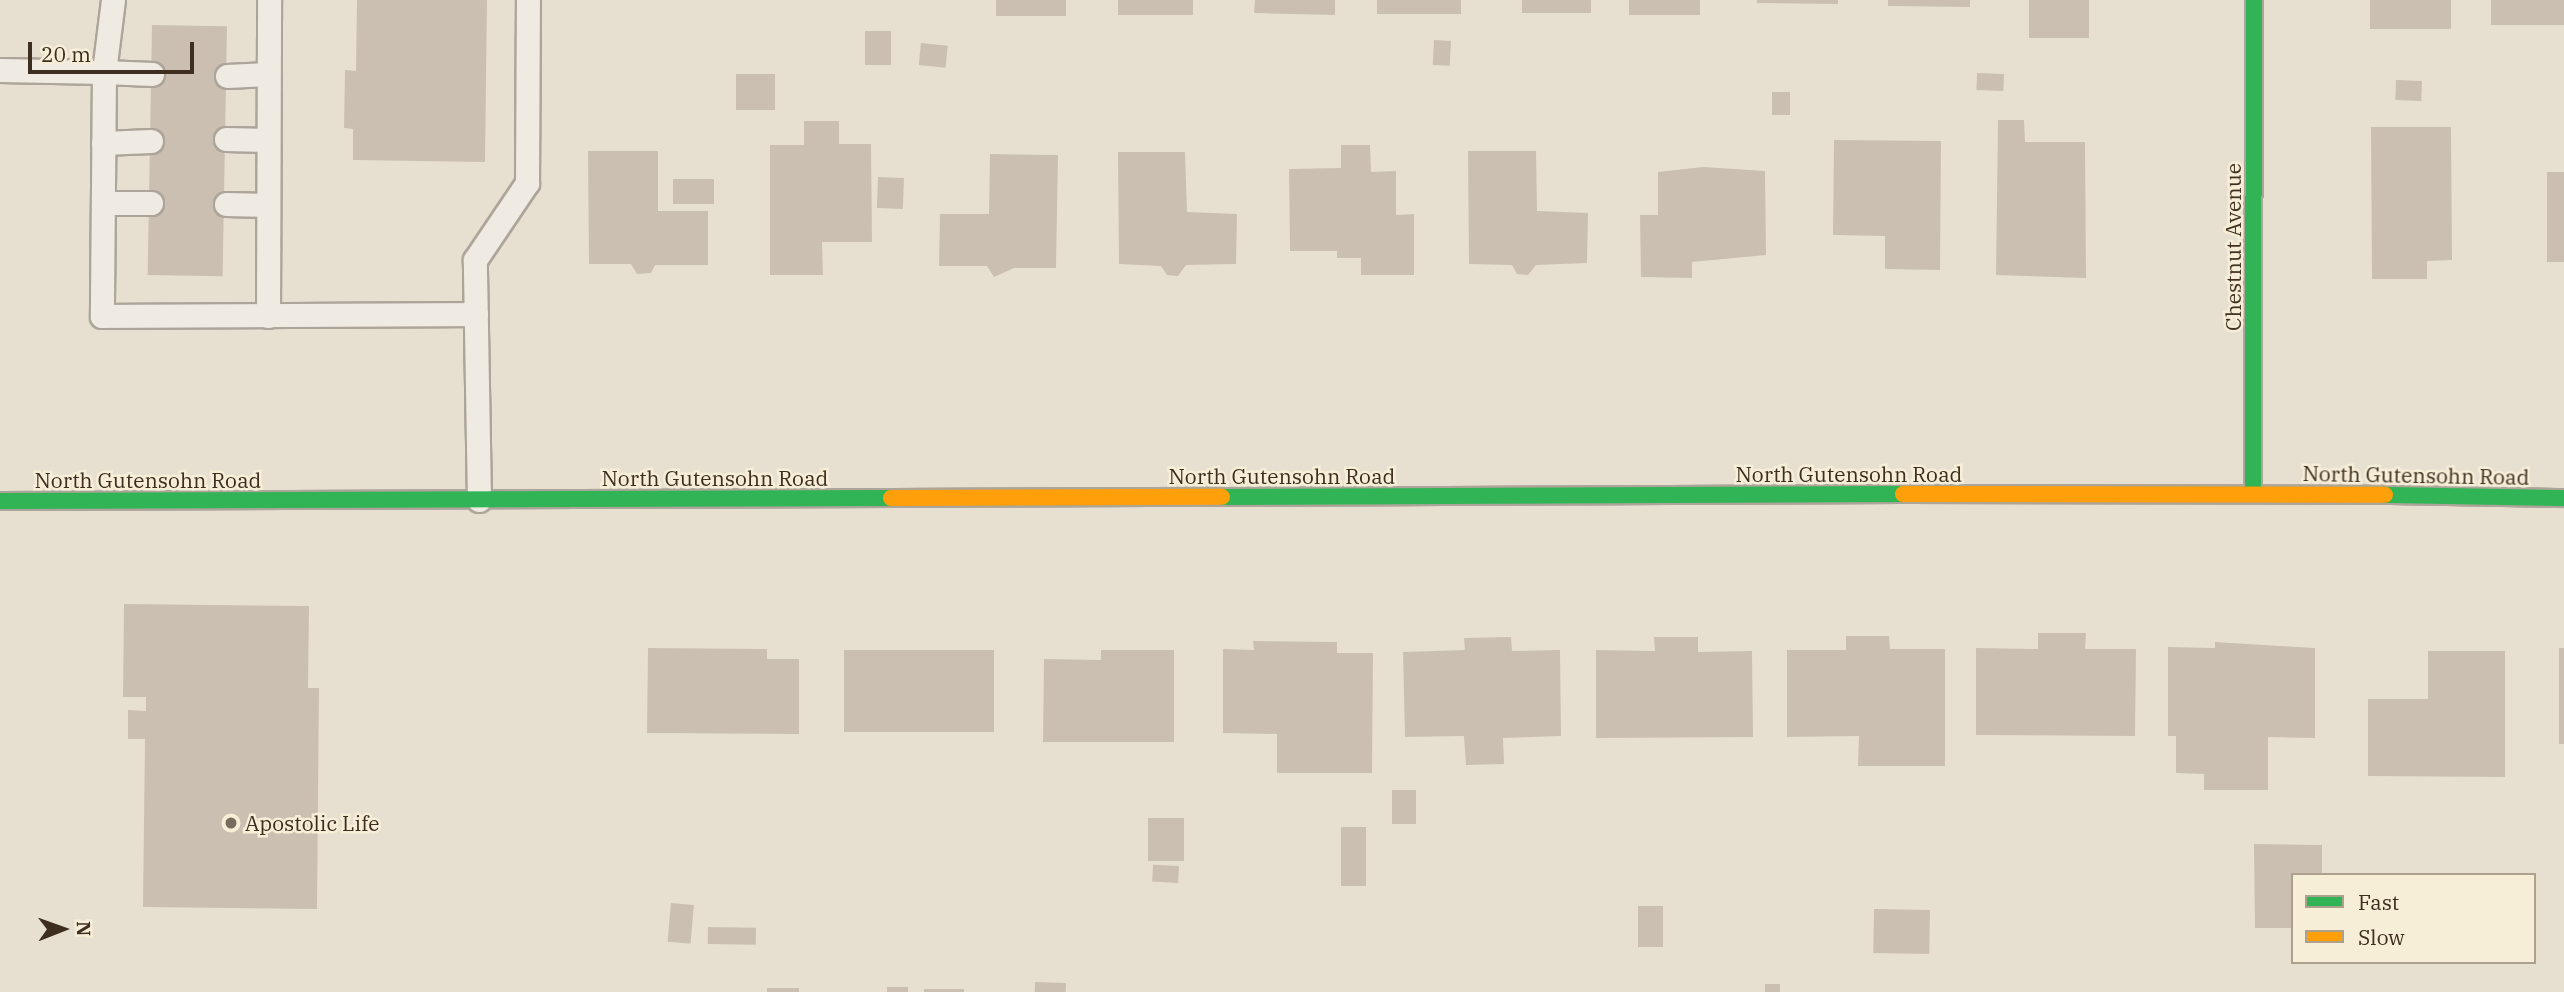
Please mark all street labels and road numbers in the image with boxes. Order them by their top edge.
street label: Chestnut Avenue [2220,163,2246,331]
street label: North Gutensohn Road [2302,460,2530,490]
street label: North Gutensohn Road [1736,461,1962,487]
street label: North Gutensohn Road [1169,463,1395,489]
street label: North Gutensohn Road [602,465,828,491]
street label: North Gutensohn Road [35,467,261,493]

